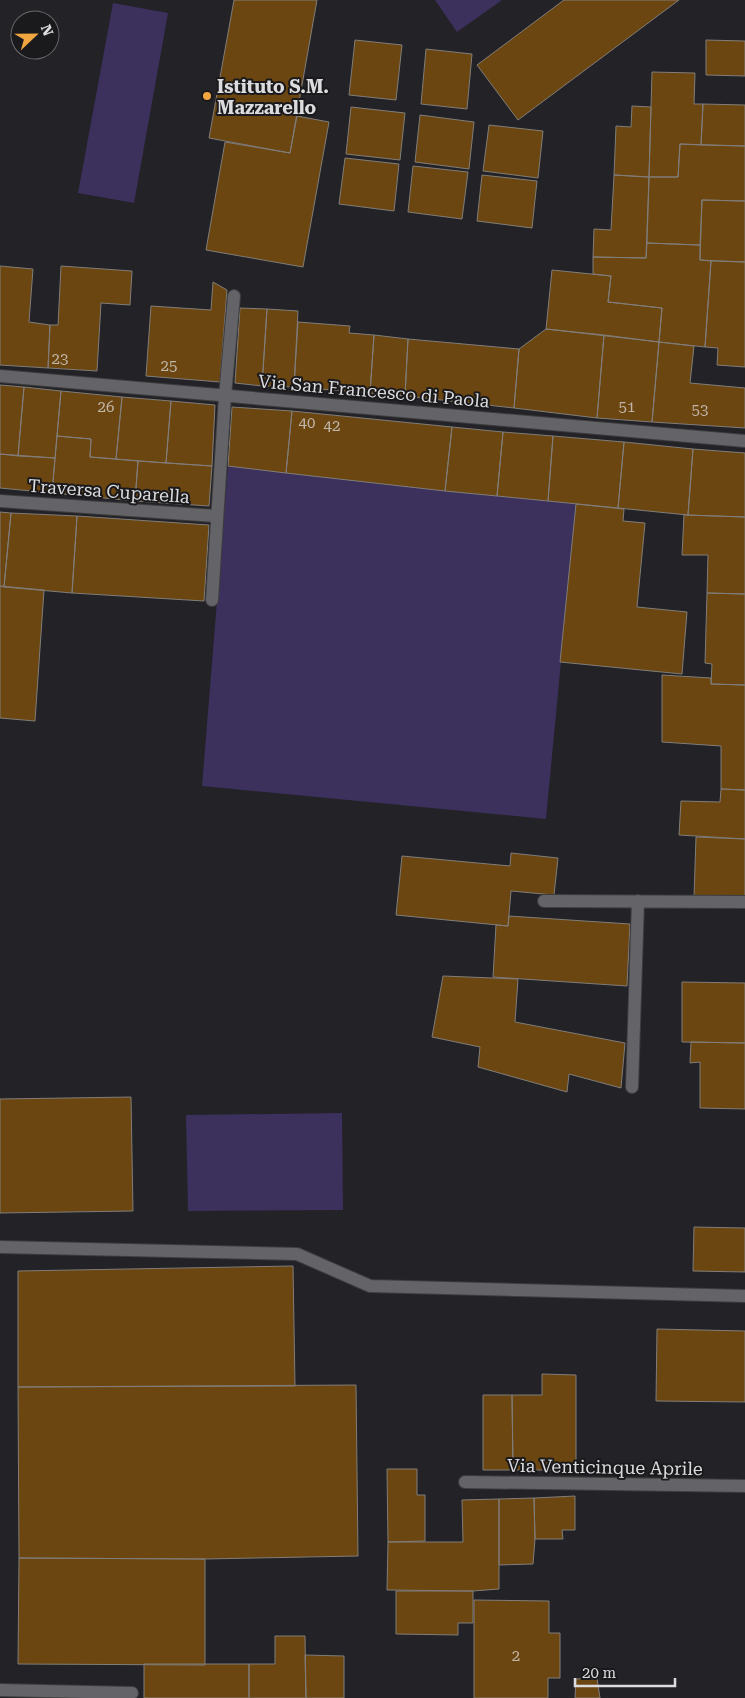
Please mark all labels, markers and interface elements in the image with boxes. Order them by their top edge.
north arrow [10,10,60,60]
text: N [38,22,57,38]
place label: Istituto S.M. Mazzarello [217,76,329,118]
marker: Istituto S.M. Mazzarello [201,90,213,102]
house number: 23 [52,350,68,368]
house number: 25 [161,357,177,375]
street label: Via San Francesco di Paola [258,370,491,412]
house number: 26 [98,398,114,416]
house number: 51 [619,398,635,416]
house number: 53 [692,401,708,419]
house number: 40 [299,414,315,432]
house number: 42 [324,417,340,435]
street label: Traversa Cuparella [28,475,191,507]
street label: Via Venticinque Aprile [507,1455,703,1479]
house number: 2 [512,1647,520,1665]
scale bar [575,1656,675,1688]
text: 20 m [582,1664,617,1682]

